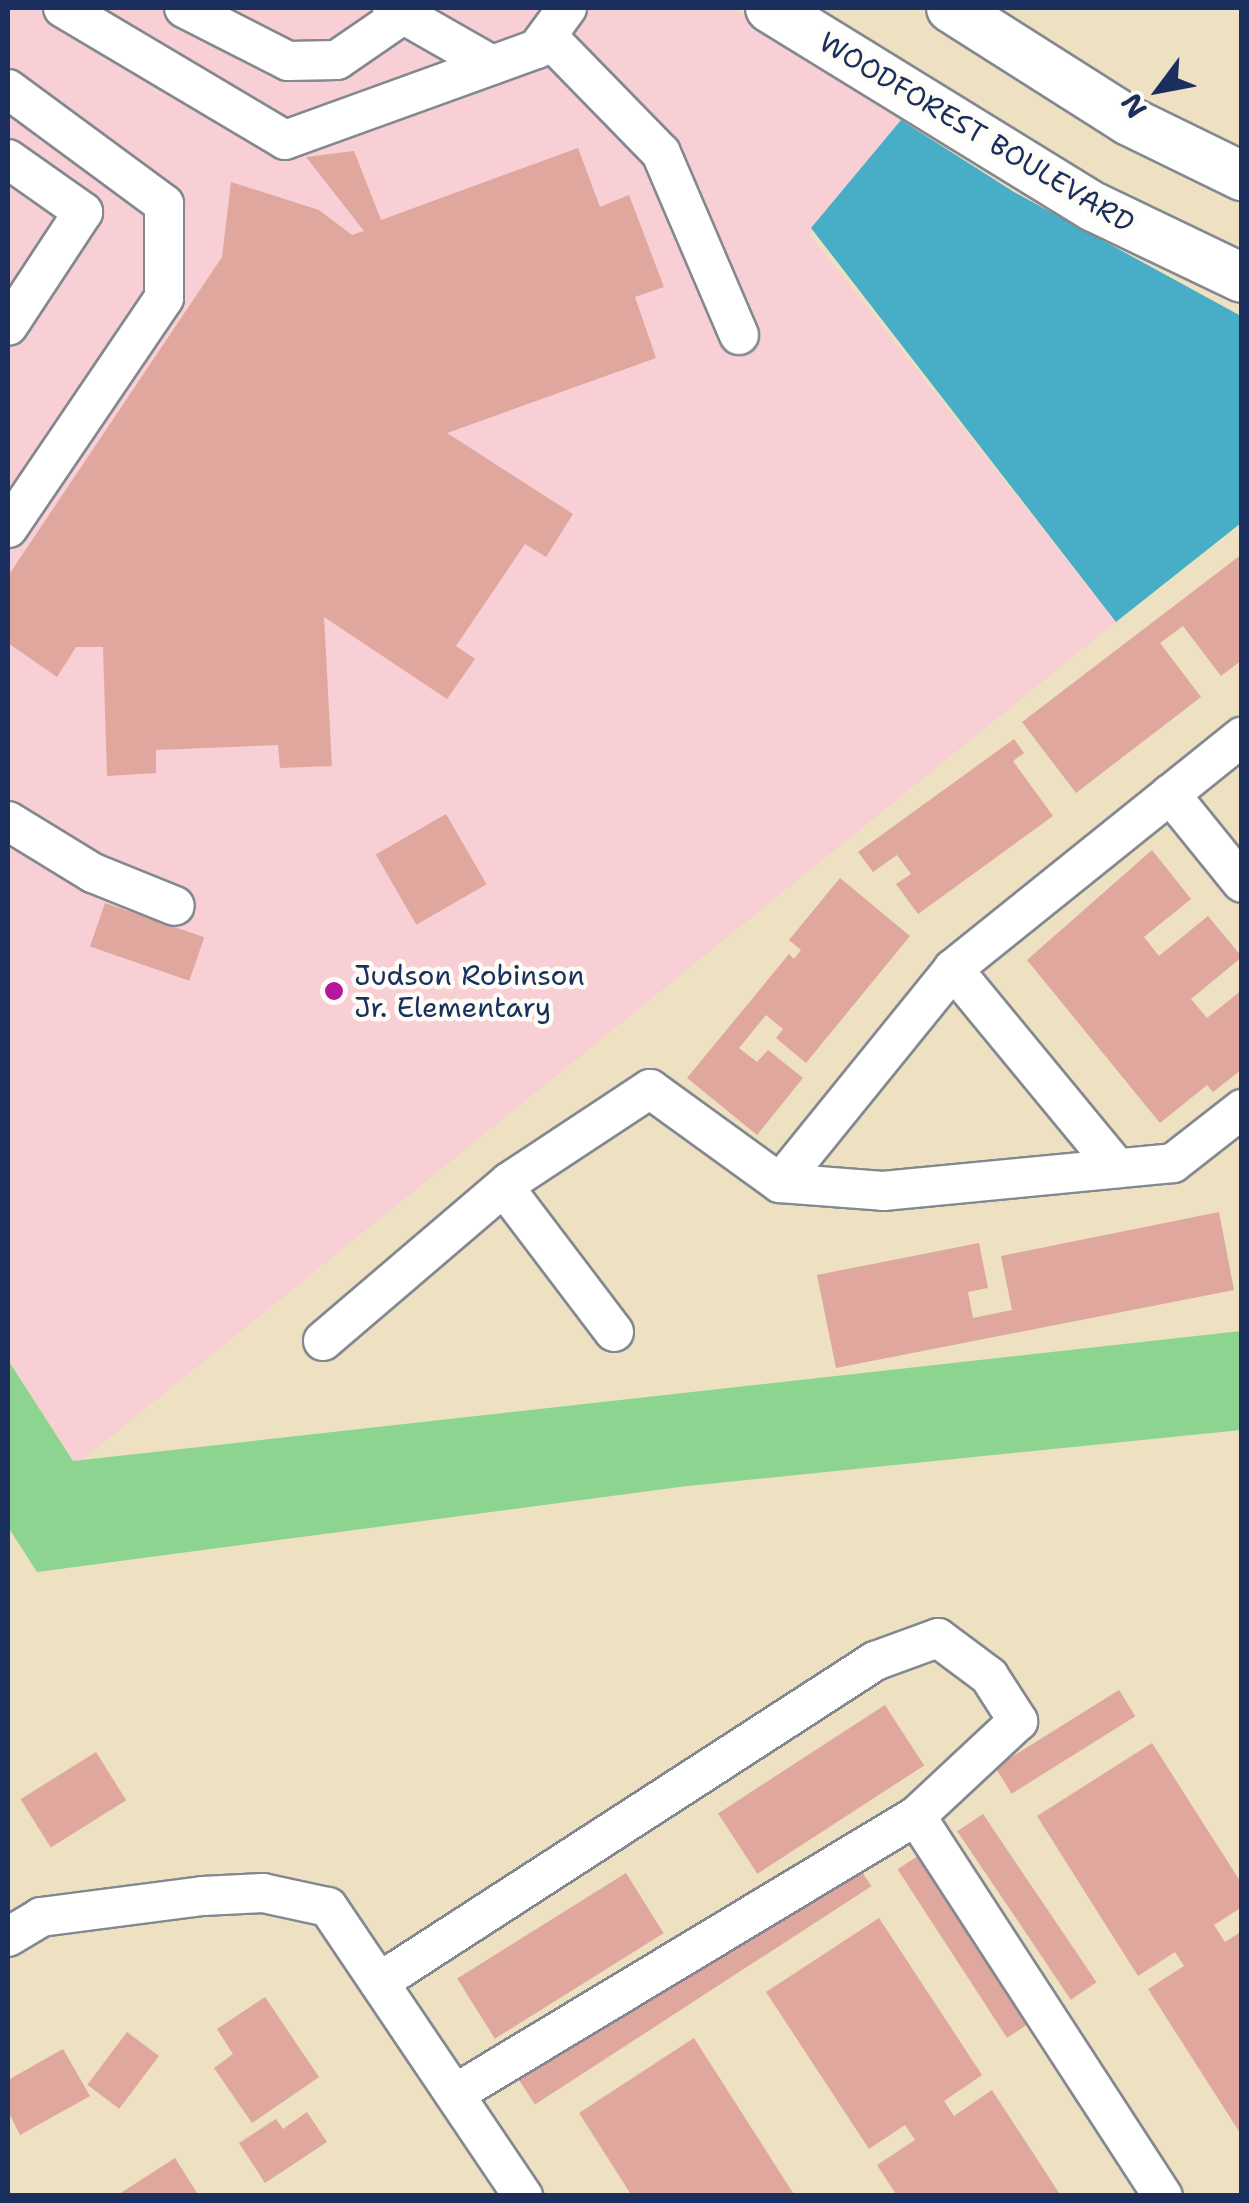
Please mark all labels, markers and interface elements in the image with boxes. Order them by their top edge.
street label: WOODFOREST BOULEVARD [813,25,1141,239]
north arrow [1109,40,1209,140]
text: N [1112,86,1156,125]
place label: Judson Robinson Jr. Elementary [354,958,585,1024]
marker: Judson Robinson Jr. Elementary [323,980,345,1002]

